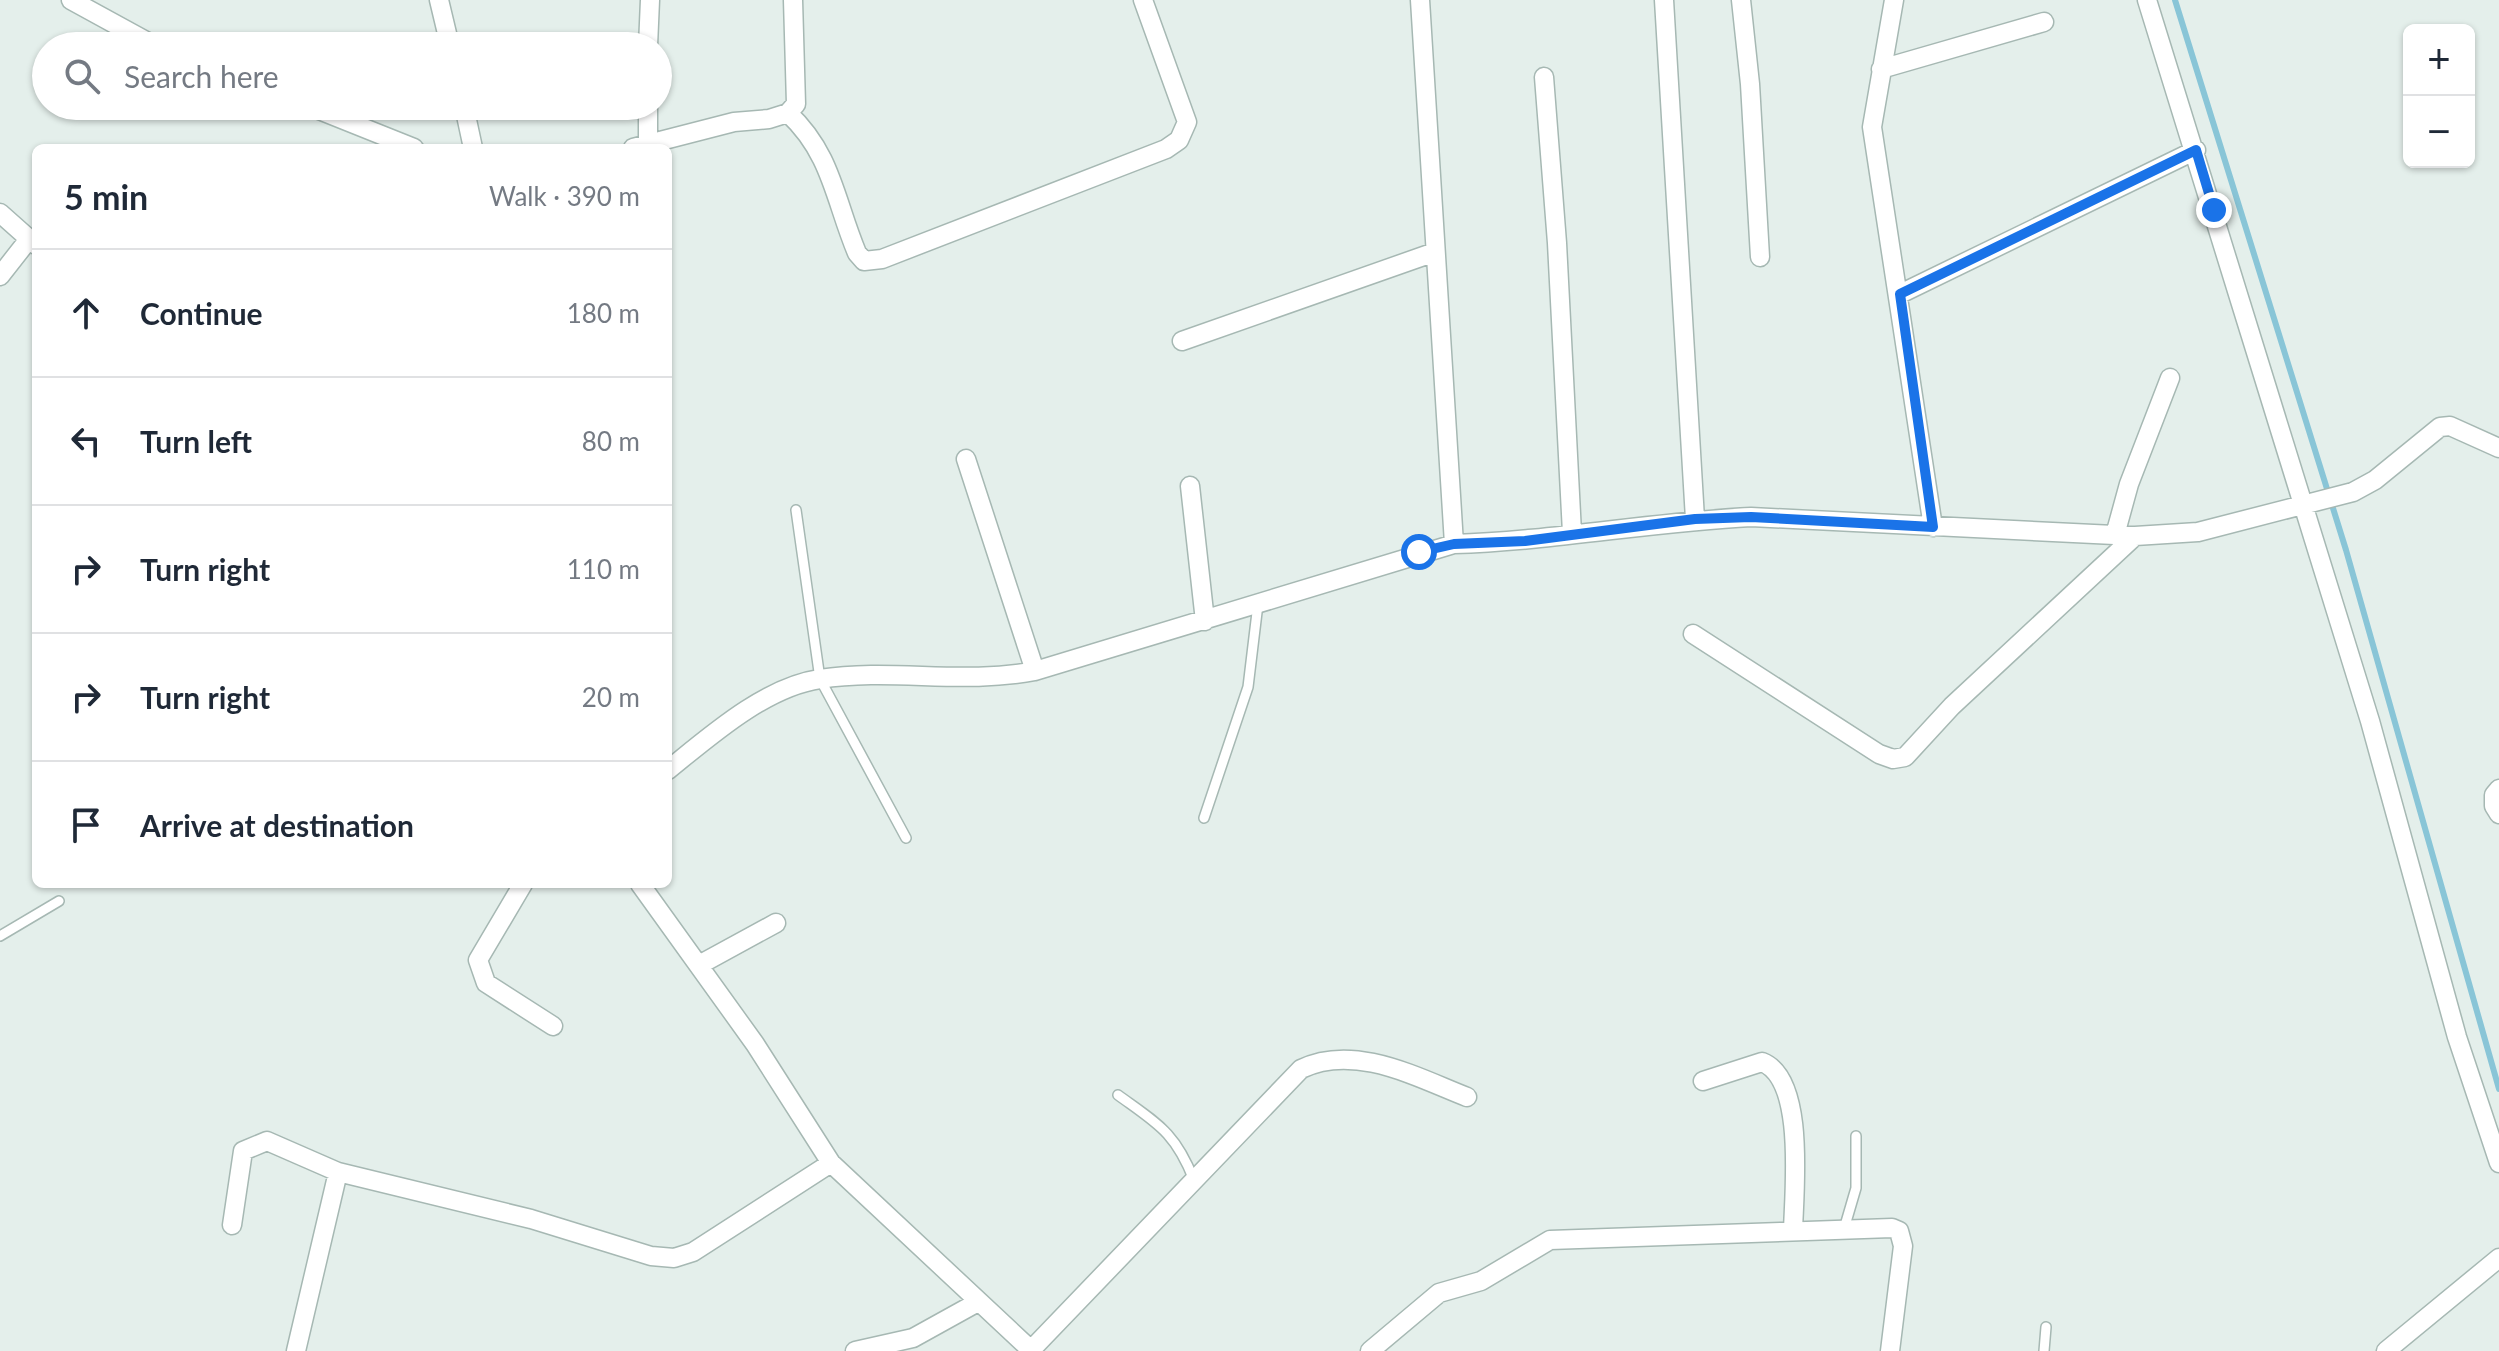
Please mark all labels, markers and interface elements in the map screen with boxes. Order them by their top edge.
map controls [2403,24,2475,168]
button: + [2403,24,2475,96]
search box [32,32,672,120]
icon: search [60,54,104,98]
text: Search here [124,58,279,94]
button: − [2403,96,2475,168]
text: 5 min [64,176,148,217]
text: Walk · 390 m [489,180,640,212]
route end [2196,192,2232,228]
icon: ahead [64,291,108,335]
text: Continue [140,295,263,331]
text: 180 m [567,297,640,329]
icon: left [64,419,108,463]
text: Turn left [140,423,252,459]
text: 80 m [582,425,640,457]
route start [1401,534,1437,570]
icon: right [64,547,108,591]
text: Turn right [140,551,270,587]
text: 110 m [567,553,640,585]
icon: right [64,675,108,719]
text: Turn right [140,679,270,715]
text: 20 m [582,681,640,713]
icon: arrive [64,803,108,847]
text: Arrive at destination [140,807,414,843]

